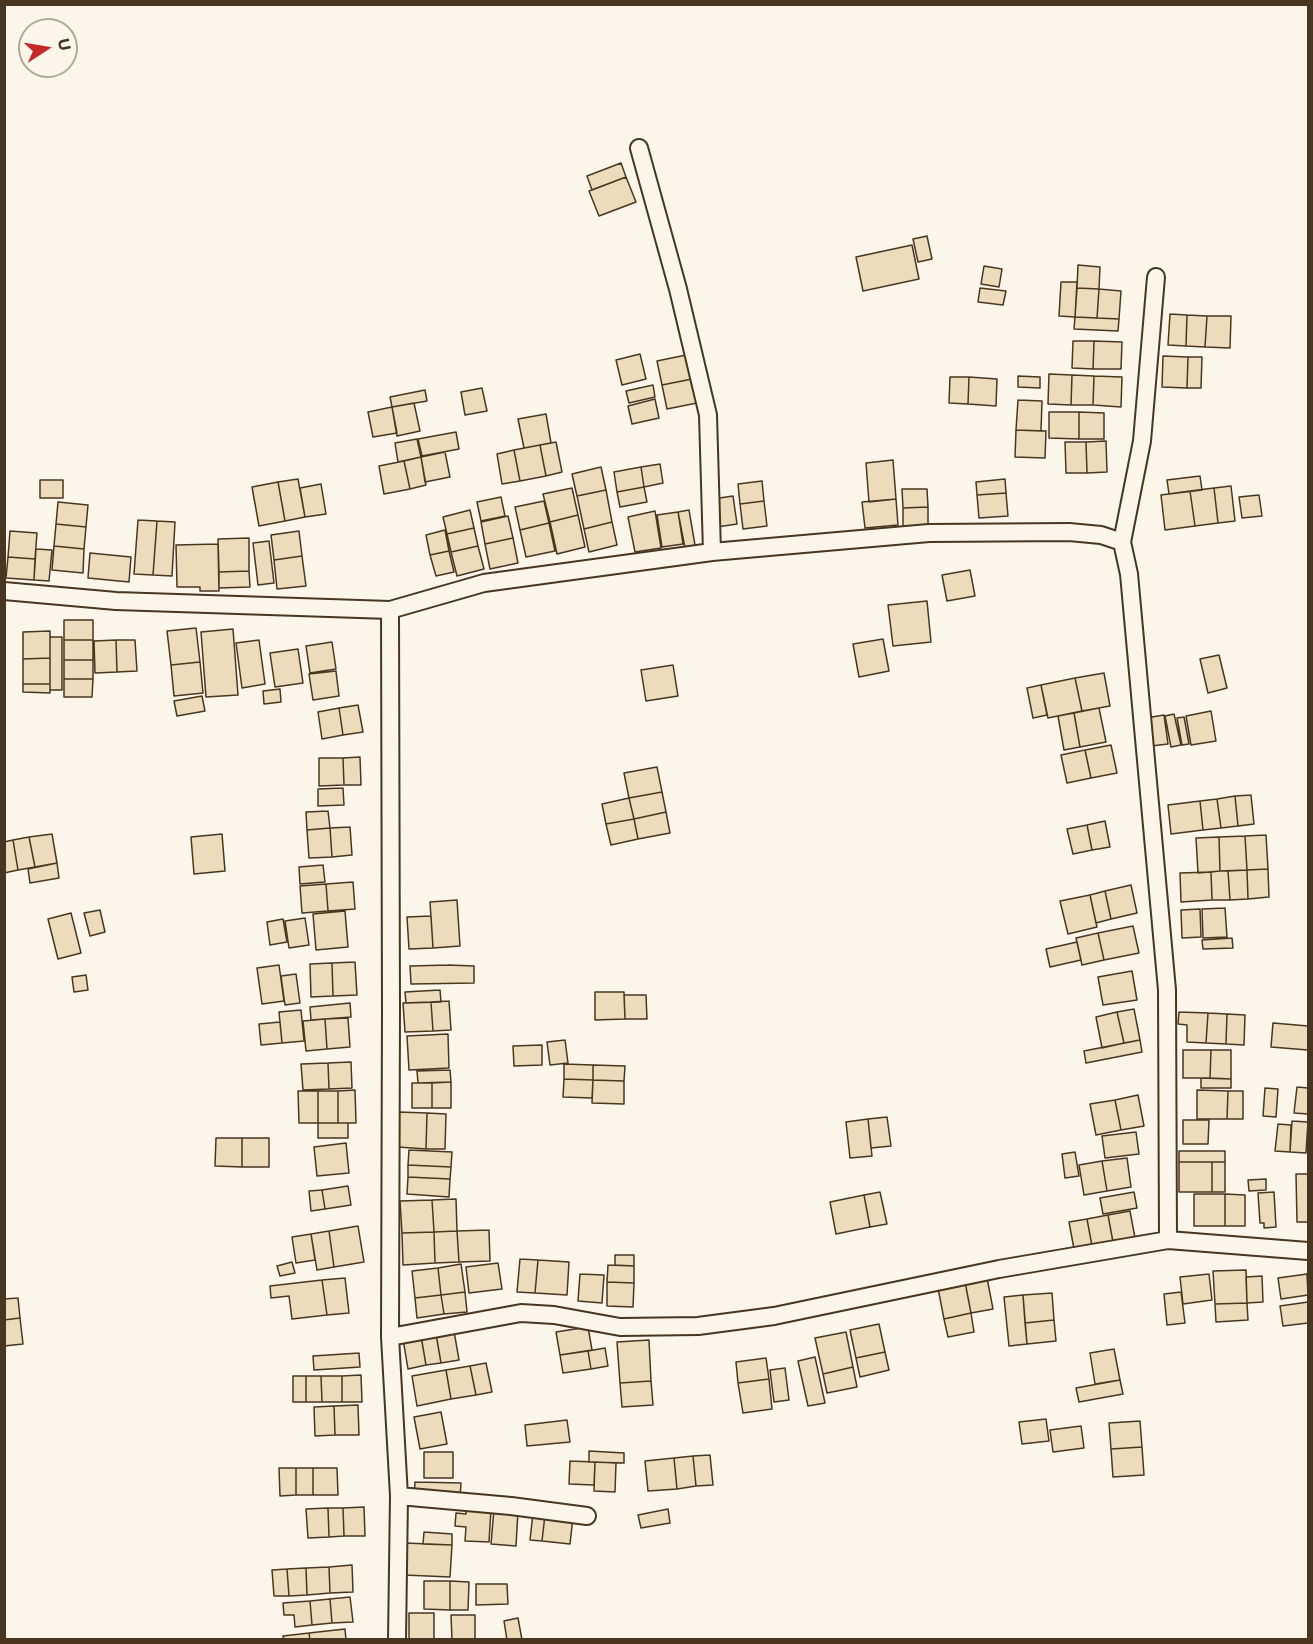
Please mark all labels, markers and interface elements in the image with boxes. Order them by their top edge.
north arrow [18,18,78,78]
text: U [54,36,75,53]

